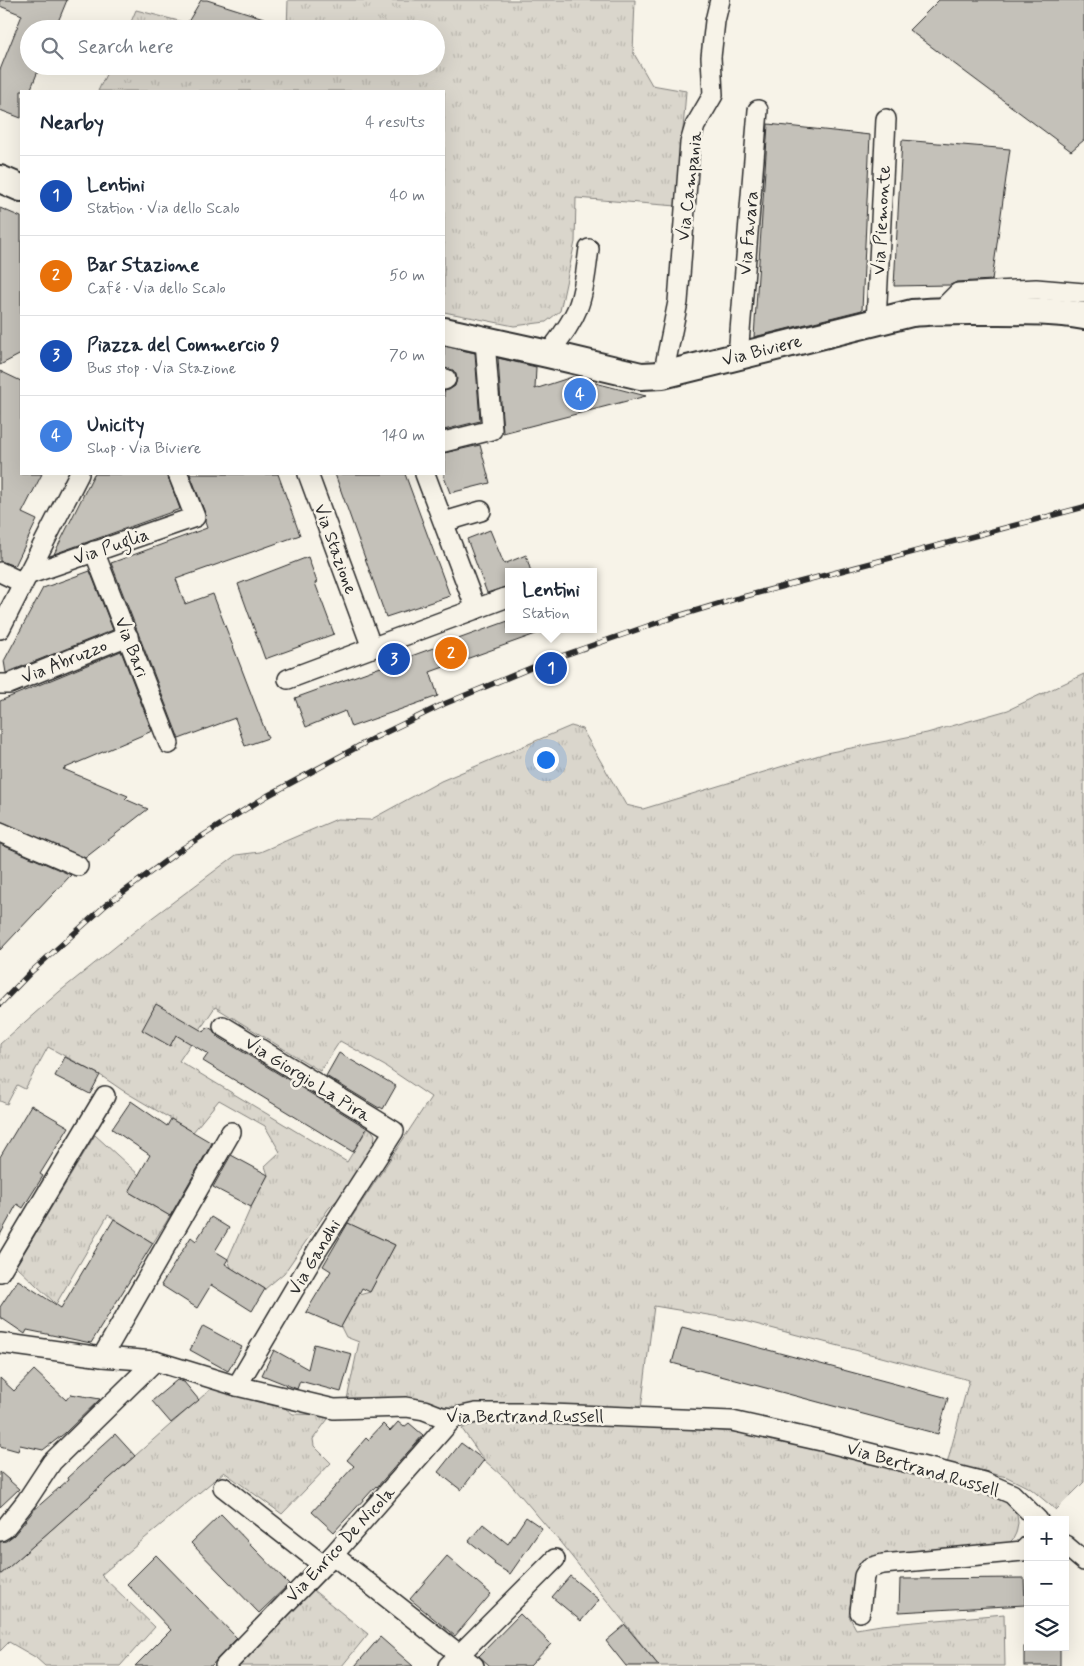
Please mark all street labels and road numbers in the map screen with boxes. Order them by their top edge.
street label: Via Campania [671,130,709,242]
street label: Via Piemonte [867,165,897,276]
street label: Via Favara [733,190,765,276]
street label: Via Biviere [720,329,805,372]
street label: Via Stazione [308,501,363,598]
street label: Via Puglia [70,523,153,573]
street label: Via Bari [109,614,154,681]
street label: Via Abruzzo [18,634,111,690]
street label: Via Giorgio La Pira [239,1031,375,1129]
street label: Via Gandhi [283,1215,347,1300]
street label: Via Bertrand Russell [446,1405,604,1429]
street label: Via Bertrand Russell [844,1437,1002,1503]
street label: Via Enrico De Nicola [281,1481,401,1608]

